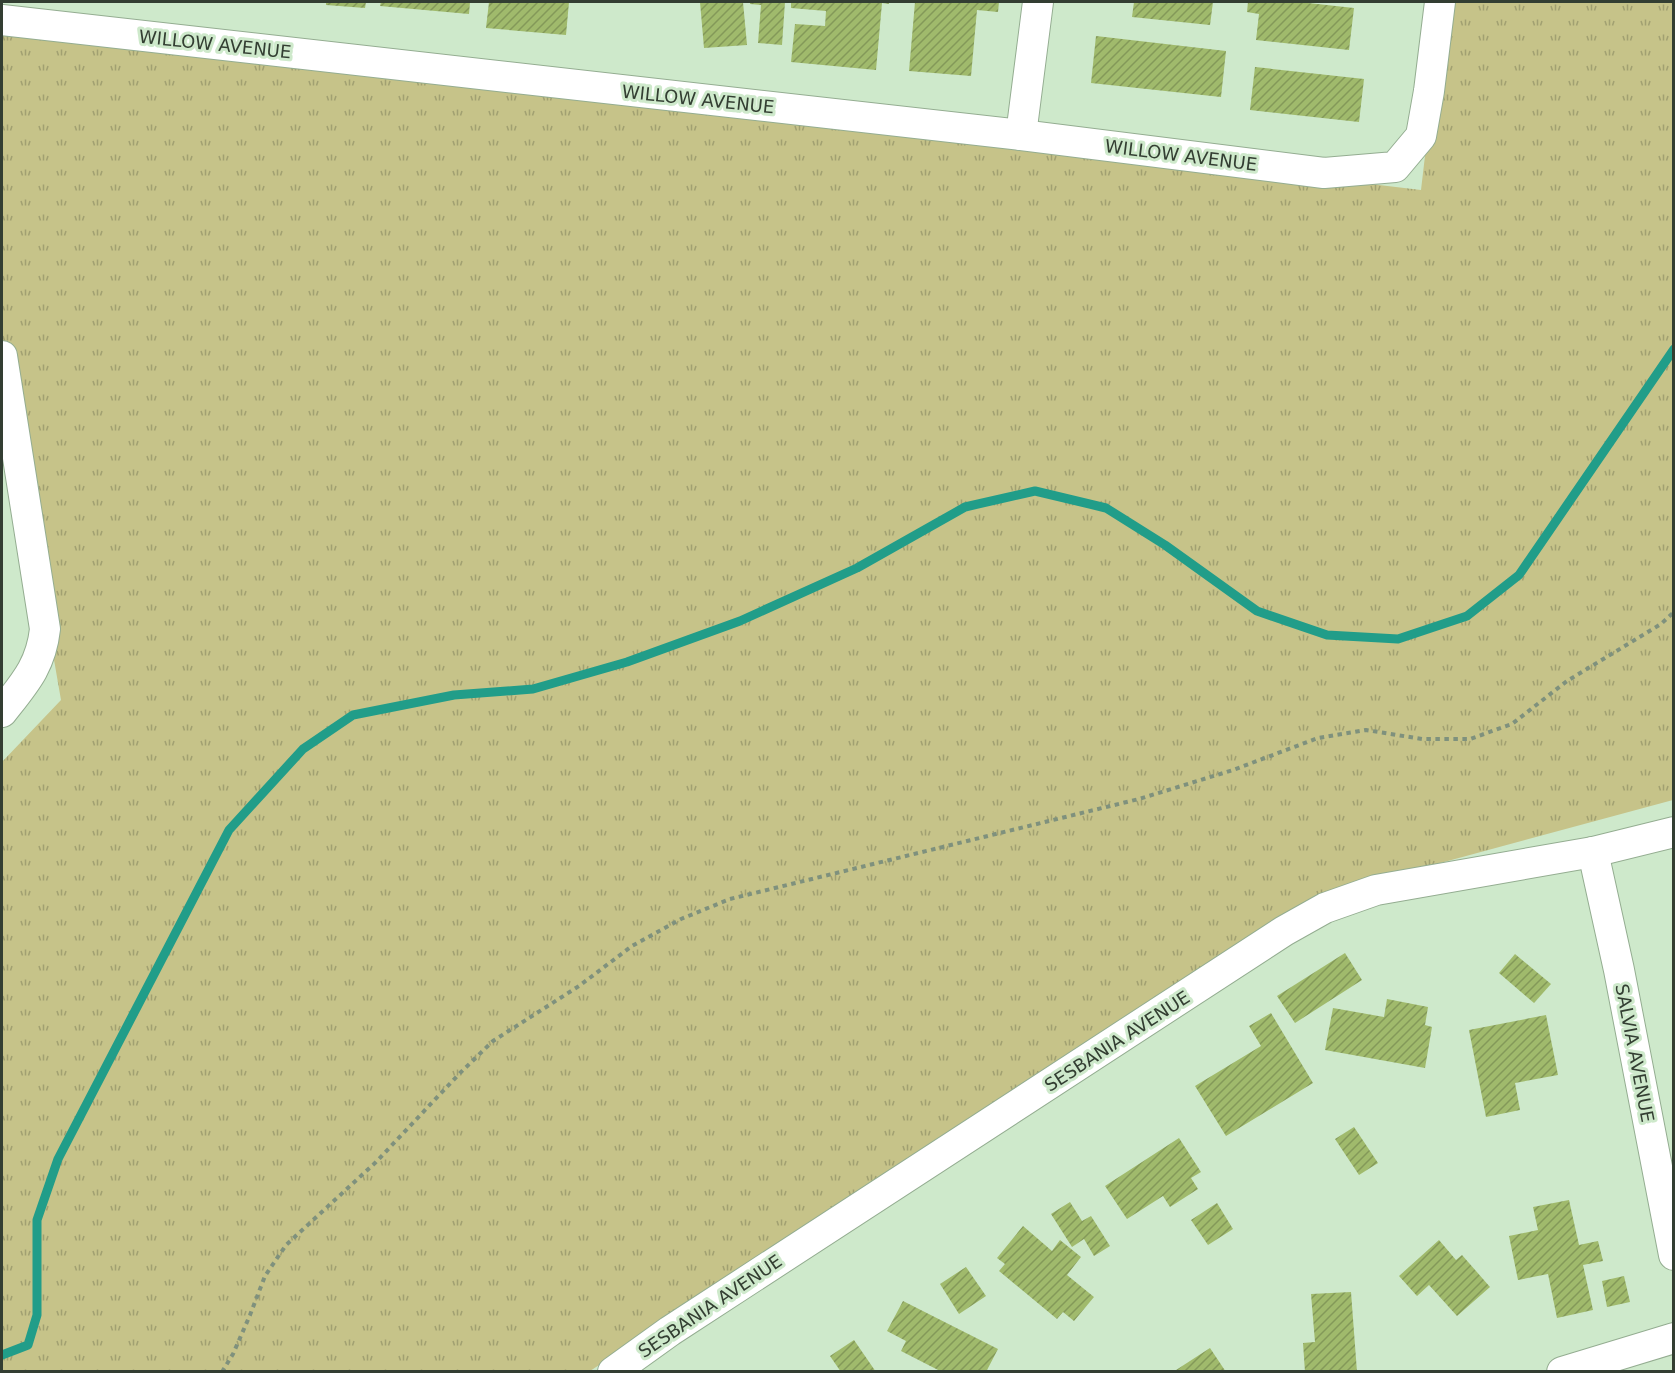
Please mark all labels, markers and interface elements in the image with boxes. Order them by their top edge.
street label: WILLOW AVENUE [138,26,292,62]
street label: WILLOW AVENUE [621,81,775,117]
street label: WILLOW AVENUE [1104,135,1258,175]
street label: SALVIA AVENUE [1611,982,1659,1124]
street label: SESBANIA AVENUE [1041,986,1193,1096]
street label: SESBANIA AVENUE [634,1250,786,1362]

